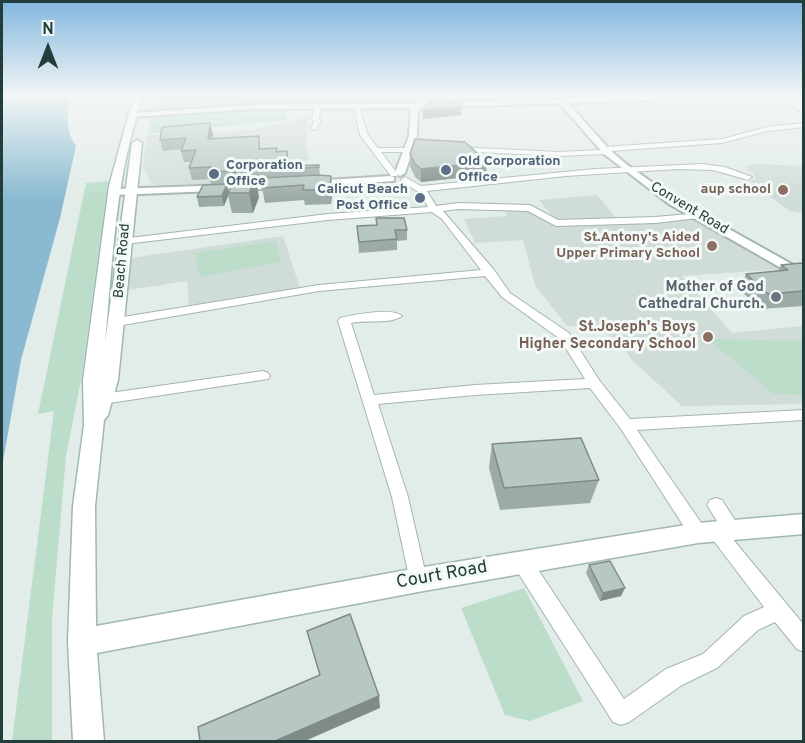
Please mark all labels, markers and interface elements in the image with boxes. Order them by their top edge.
north arrow [18,18,78,78]
text: N [42,20,54,40]
place label: Old Corporation Office [458,154,561,186]
place label: Corporation Office [226,158,303,190]
marker: Old Corporation Office [439,163,453,177]
marker: Corporation Office [207,167,221,181]
street label: Convent Road [647,179,731,239]
place label: Calicut Beach Post Office [317,182,408,214]
place label: aup school [701,182,771,198]
marker: aup school [776,183,790,197]
marker: Calicut Beach Post Office [413,191,427,205]
street label: Beach Road [111,223,135,299]
place label: St.Antony's Aided Upper Primary School [556,230,700,262]
marker: St.Antony's Aided Upper Primary School [705,239,719,253]
place label: Mother of God Cathedral Church. [638,279,764,314]
marker: Mother of God Cathedral Church. [769,290,783,304]
place label: St.Joseph's Boys Higher Secondary School [519,319,696,354]
marker: St.Joseph's Boys Higher Secondary School [701,330,715,344]
street label: Court Road [395,557,489,595]

